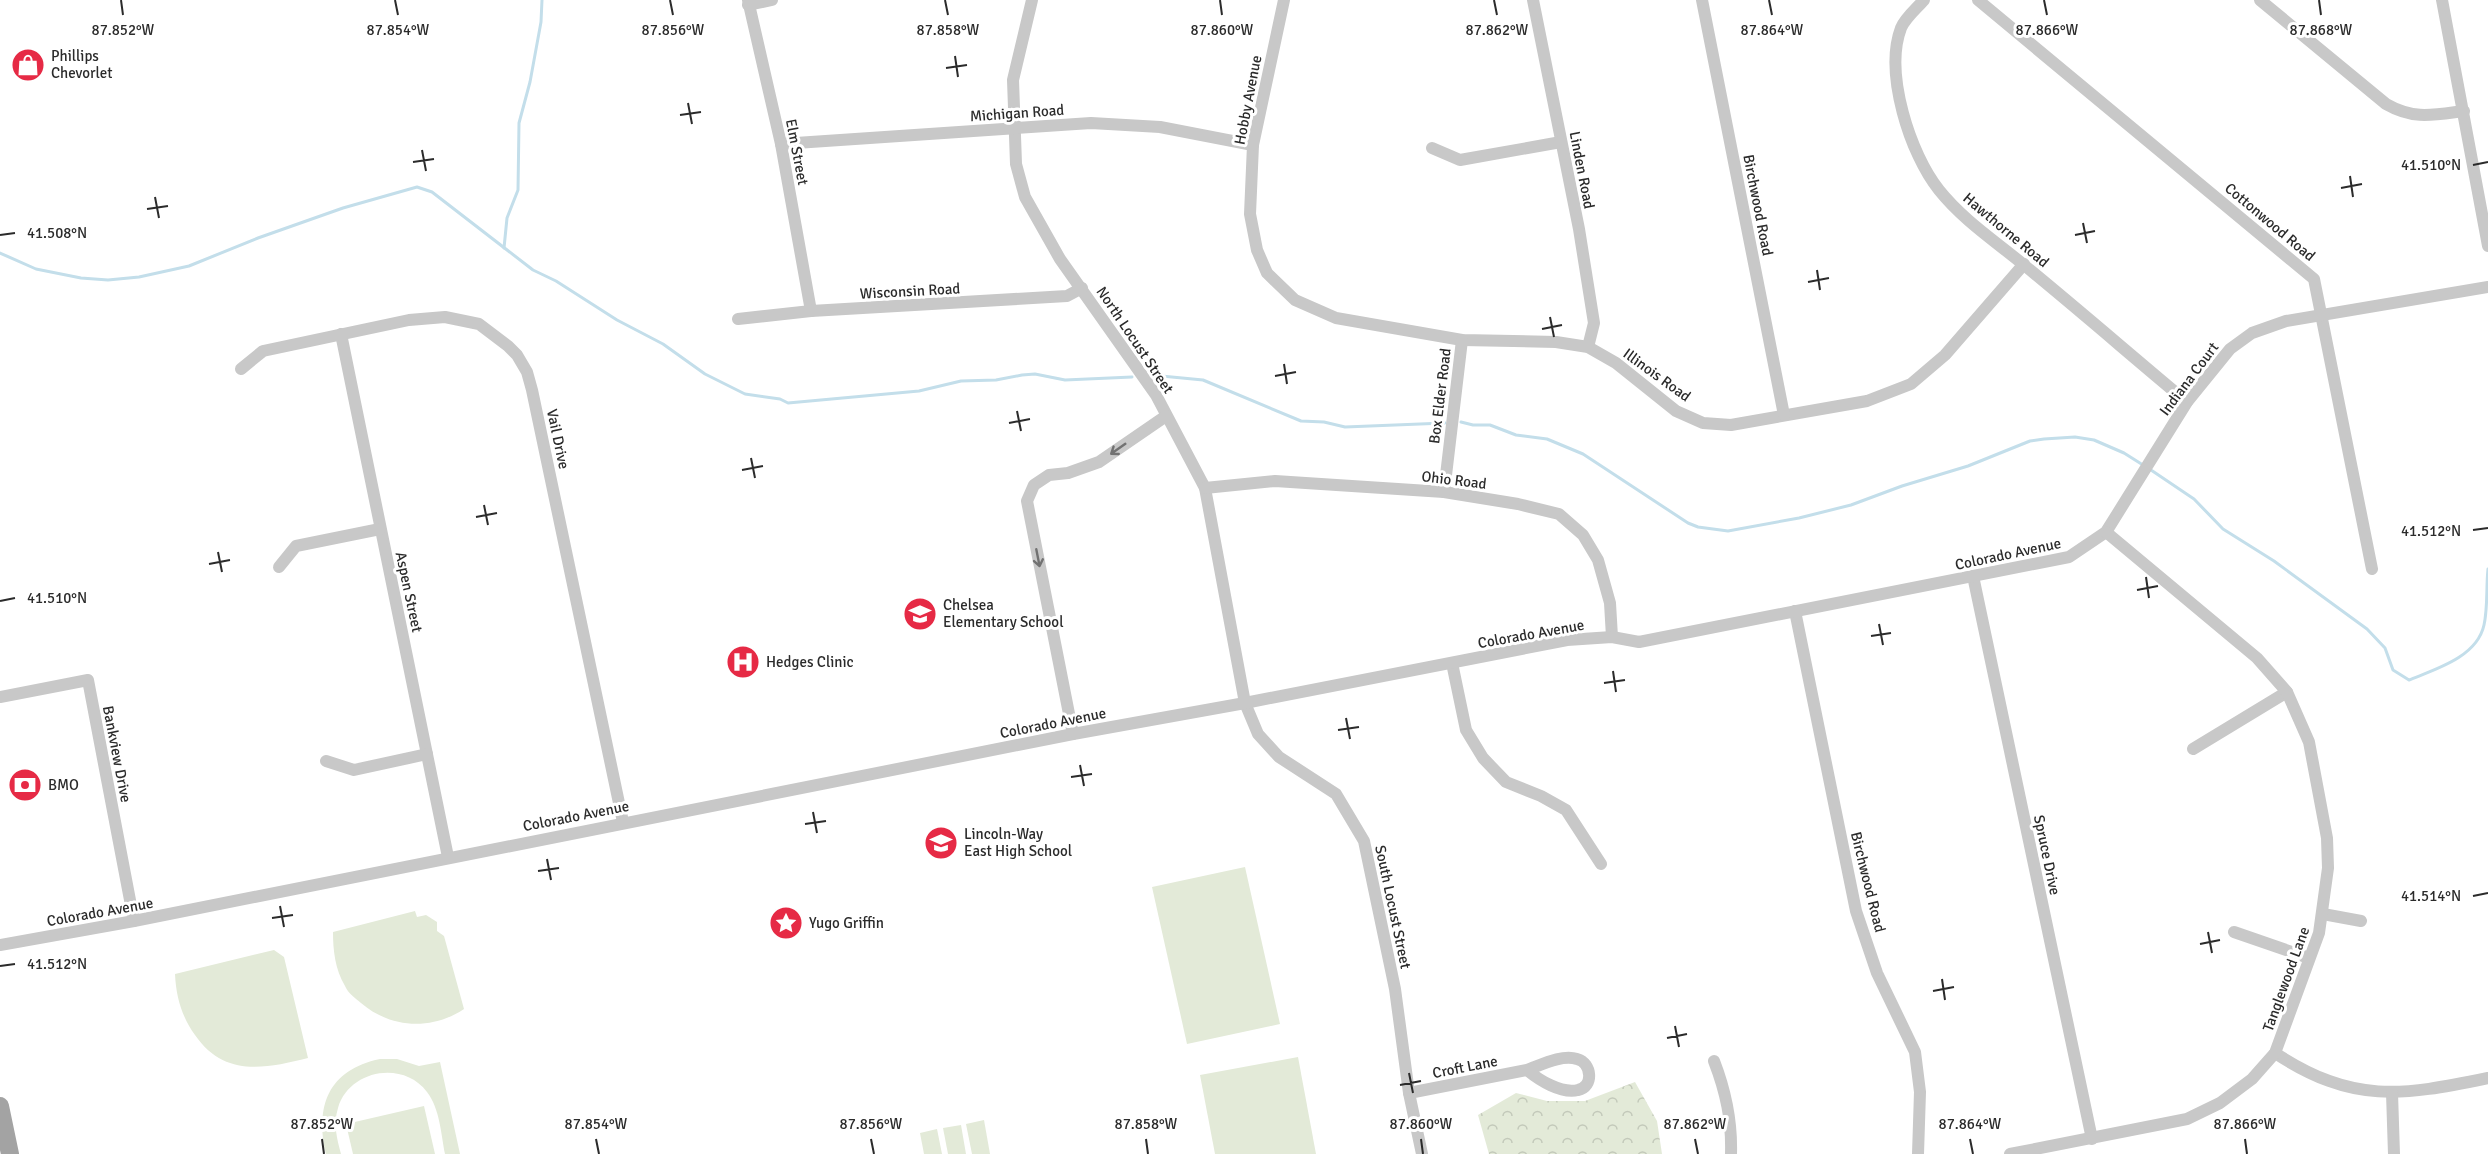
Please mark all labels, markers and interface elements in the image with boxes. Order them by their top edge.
text: 87.852°W [92,21,155,39]
text: 87.854°W [367,21,430,39]
text: 87.856°W [642,21,705,39]
text: 87.858°W [917,21,980,39]
text: 87.860°W [1191,21,1254,39]
text: 87.862°W [1466,21,1529,39]
text: 87.864°W [1741,21,1804,39]
text: 87.866°W [2016,21,2079,39]
text: 87.868°W [2290,21,2353,39]
shop icon: Phillips Chevorlet [10,47,46,83]
place label: Phillips Chevorlet [51,47,113,82]
street label: Hobby Avenue [1230,54,1266,146]
street label: Michigan Road [969,101,1065,125]
street label: Elm Street [782,117,812,187]
street label: Linden Road [1566,130,1598,210]
street label: Birchwood Road [1739,153,1777,257]
text: 41.510°N [2401,156,2461,174]
street label: Cottonwood Road [2221,179,2319,265]
street label: Hawthorne Road [1959,189,2053,271]
text: 41.508°N [27,224,87,242]
street label: Wisconsin Road [859,279,961,303]
street label: North Locust Street [1093,283,1177,397]
street label: Indiana Court [2156,339,2222,419]
street label: Illinois Road [1620,344,1694,406]
street label: Box Elder Road [1425,347,1455,445]
street label: Vail Drive [543,407,573,471]
one-way arrow [1110,443,1127,455]
street label: Ohio Road [1420,467,1488,493]
text: 41.512°N [2401,522,2461,540]
street label: Colorado Avenue [1953,534,2063,574]
one-way arrow [1033,548,1044,568]
street label: Aspen Street [392,550,426,634]
text: 41.510°N [27,589,87,607]
school or university icon: Chelsea Elementary School [902,596,938,632]
place label: Chelsea Elementary School [943,596,1064,631]
street label: Colorado Avenue [1476,616,1586,652]
hospital icon: Hedges Clinic [725,644,761,680]
place label: Hedges Clinic [766,653,854,671]
street label: Bankview Drive [99,704,135,804]
street label: Colorado Avenue [998,704,1108,742]
bank icon: BMO [7,767,43,803]
place label: BMO [48,776,79,794]
street label: Colorado Avenue [521,797,631,835]
street label: Spruce Drive [2030,813,2064,897]
school or university icon: Lincoln-Way East High School [923,825,959,861]
place label: Lincoln-Way East High School [964,825,1072,860]
street label: Birchwood Road [1847,830,1889,934]
street label: South Locust Street [1371,844,1415,970]
text: 41.514°N [2401,887,2461,905]
street label: Colorado Avenue [45,894,155,930]
place icon: Yugo Griffin [768,905,804,941]
place label: Yugo Griffin [809,914,884,932]
street label: Tanglewood Lane [2259,924,2313,1034]
text: 41.512°N [27,955,87,973]
street label: Croft Lane [1431,1052,1499,1082]
text: 87.852°W [291,1115,354,1133]
text: 87.854°W [565,1115,628,1133]
text: 87.856°W [840,1115,903,1133]
text: 87.858°W [1115,1115,1178,1133]
text: 87.860°W [1390,1115,1453,1133]
text: 87.862°W [1664,1115,1727,1133]
text: 87.864°W [1939,1115,2002,1133]
text: 87.866°W [2214,1115,2277,1133]

